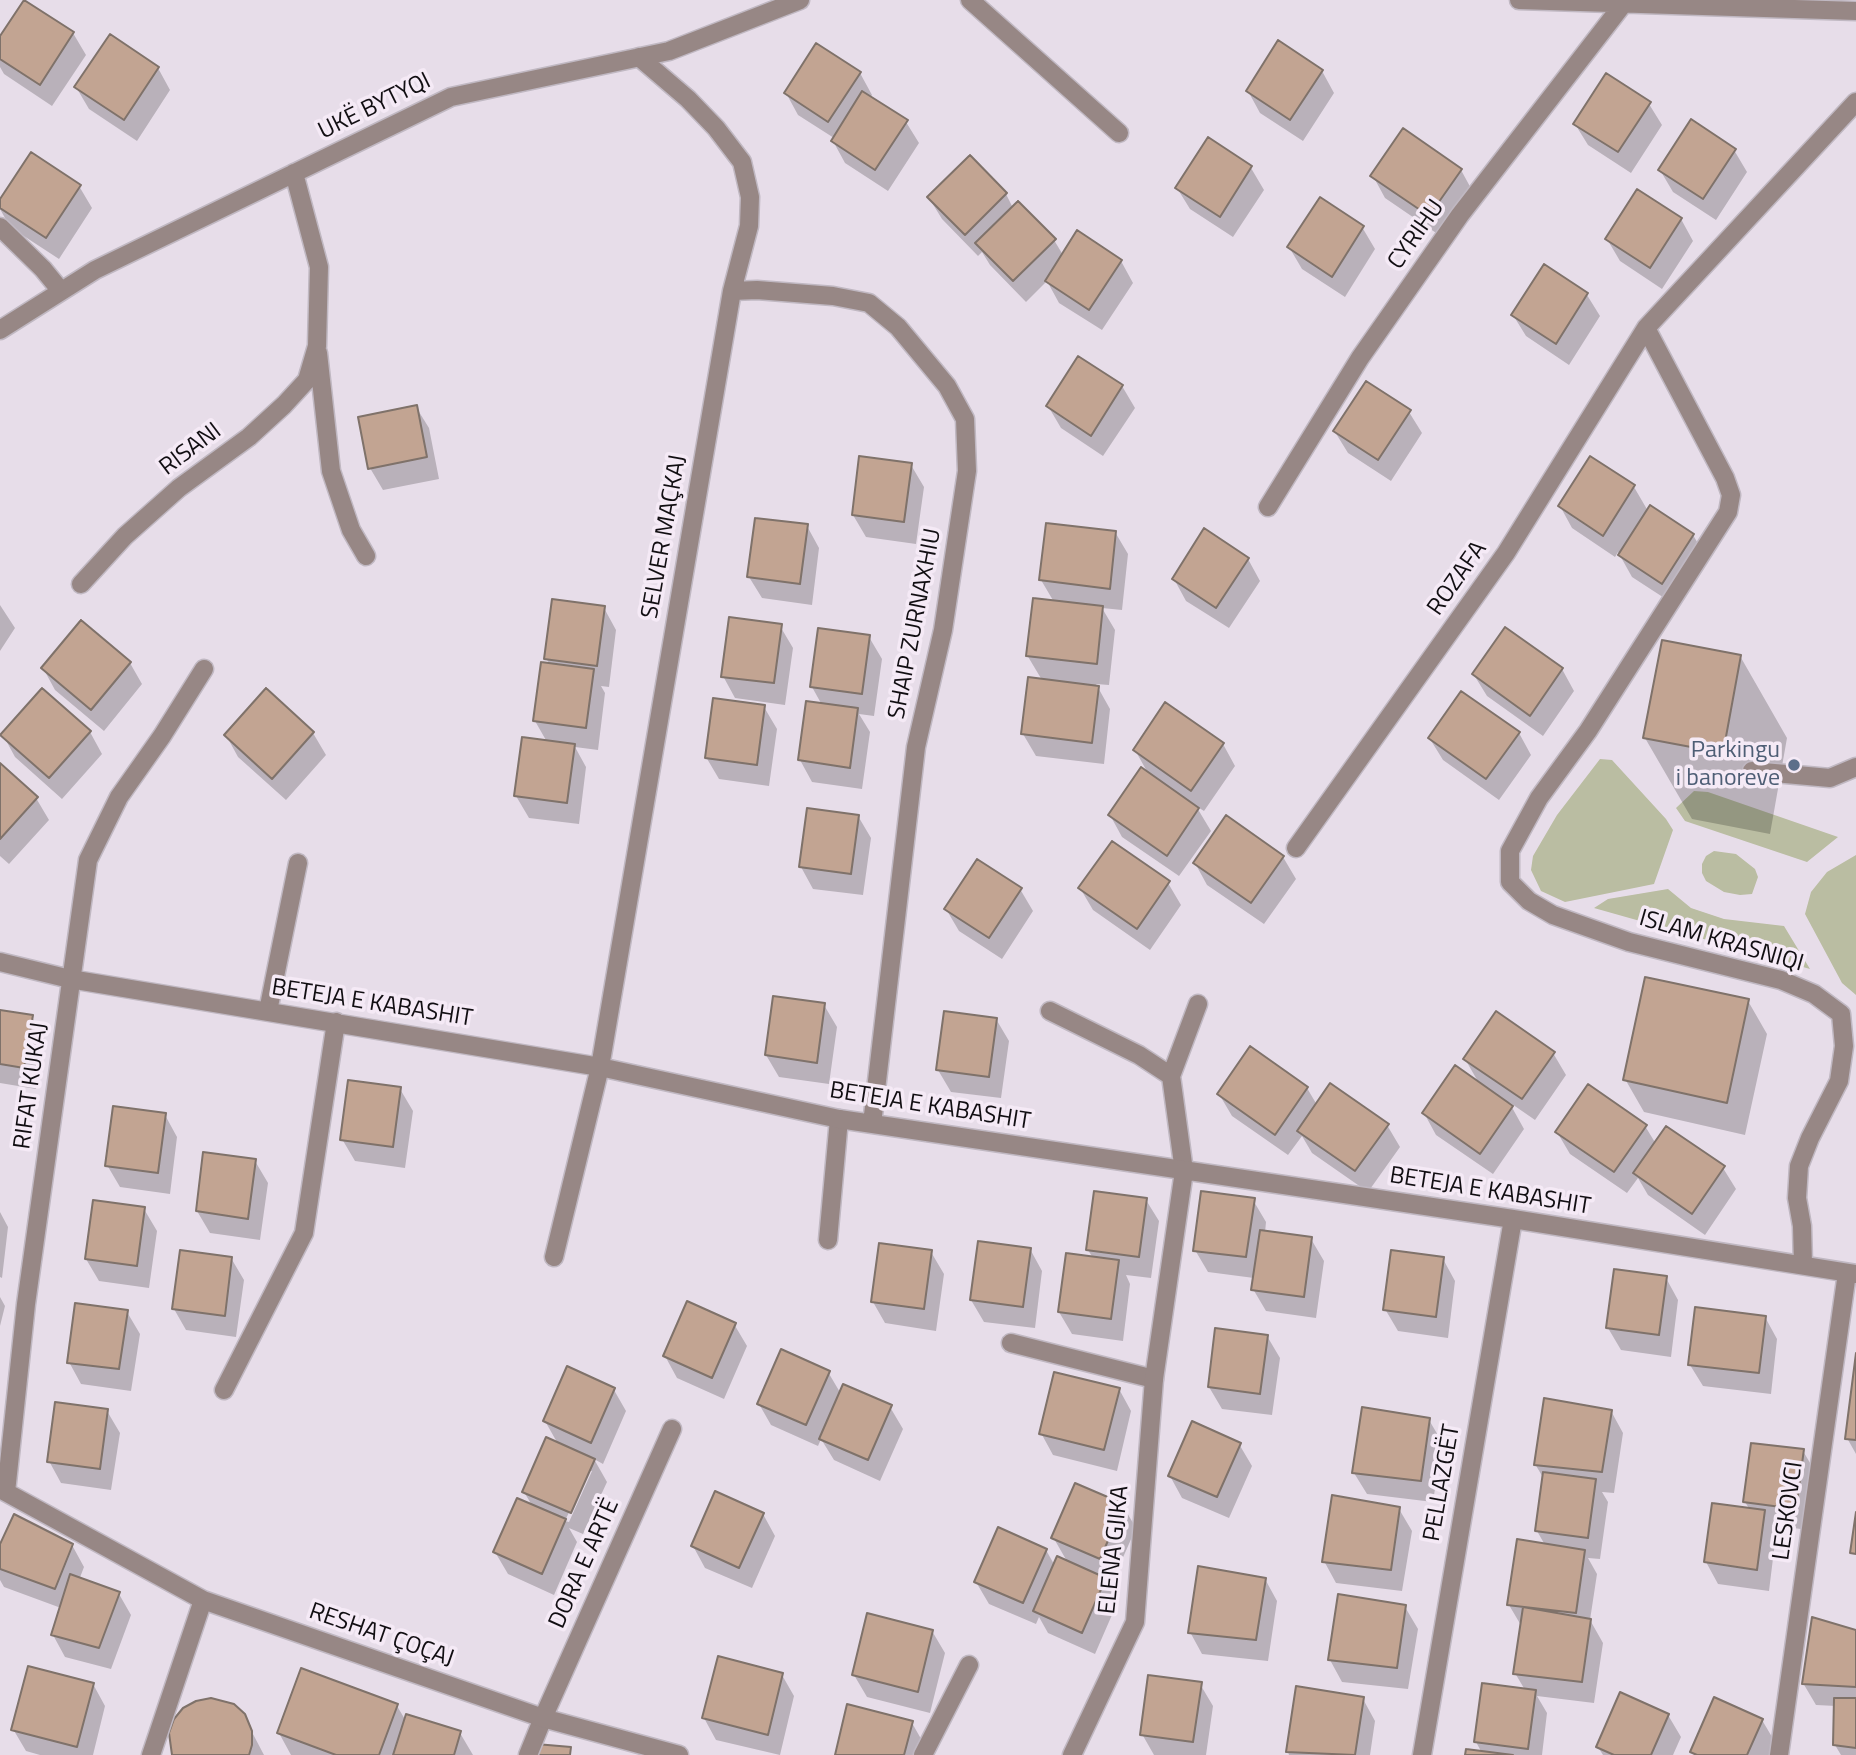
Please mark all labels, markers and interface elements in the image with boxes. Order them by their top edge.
street label: UKË BYTYQI [314,67,436,147]
street label: CYRIHU [1383,195,1451,275]
street label: RISANI [154,417,228,483]
street label: SELVER MAÇKAJ [636,453,694,621]
street label: SHAIP ZURNAXHIU [883,526,949,722]
street label: ROZAFA [1422,536,1494,622]
place label: Parkingu i banoreve [1676,737,1780,793]
marker: Parkingu i banoreve [1786,757,1802,773]
street label: ISLAM KRASNIQI [1636,905,1806,979]
street label: BETEJA E KABASHIT [269,974,475,1034]
street label: RIFAT KUKAJ [9,1021,55,1151]
street label: BETEJA E KABASHIT [827,1077,1033,1137]
street label: BETEJA E KABASHIT [1387,1162,1593,1222]
street label: PELLAZGËT [1419,1422,1467,1544]
street label: LESKOVCI [1768,1460,1810,1562]
street label: ELENA GJIKA [1094,1484,1136,1616]
street label: DORA E ARTË [544,1495,626,1633]
street label: RESHAT ÇOÇAJ [305,1598,457,1674]

